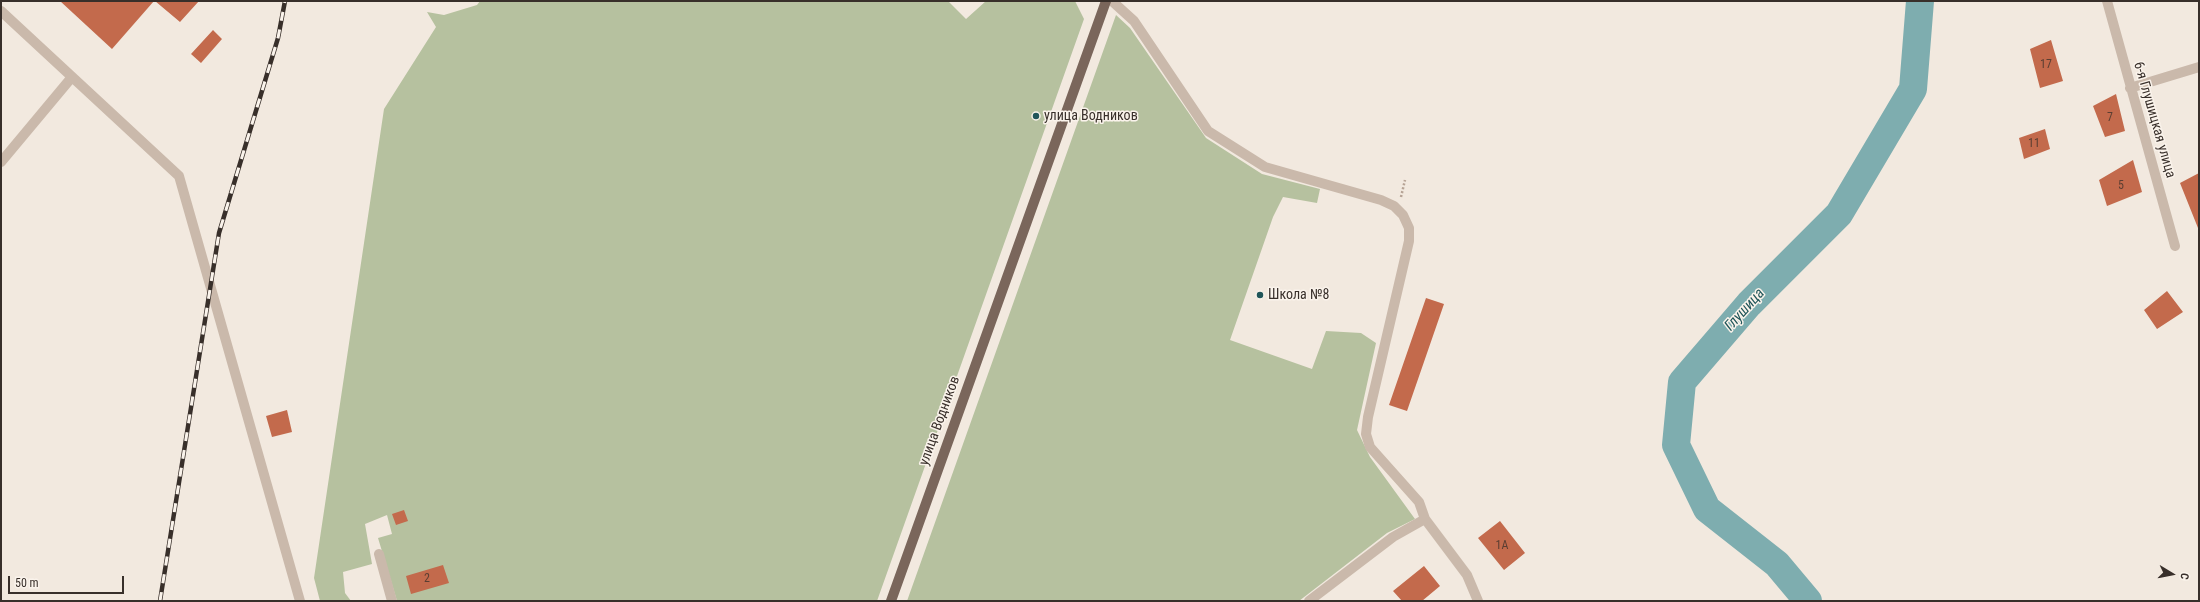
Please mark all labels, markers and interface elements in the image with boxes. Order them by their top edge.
house number: 17 [2040,58,2052,72]
street label: 6-я Глушицкая улица [2129,60,2179,180]
place label: улица Водников [1044,108,1138,124]
marker: улица Водников [1031,111,1041,121]
house number: 7 [2107,111,2113,125]
house number: 11 [2028,137,2040,151]
house number: 5 [2118,179,2124,193]
water label: Глушица [1721,285,1769,335]
place label: Школа №8 [1268,287,1329,303]
marker: Школа №8 [1255,290,1265,300]
street label: улица Водников [916,374,964,468]
house number: 1А [1496,539,1508,553]
north arrow [2152,554,2192,594]
scale bar [10,568,126,594]
house number: 2 [424,572,430,586]
text: С [2177,572,2191,580]
text: 50 m [15,576,39,590]

